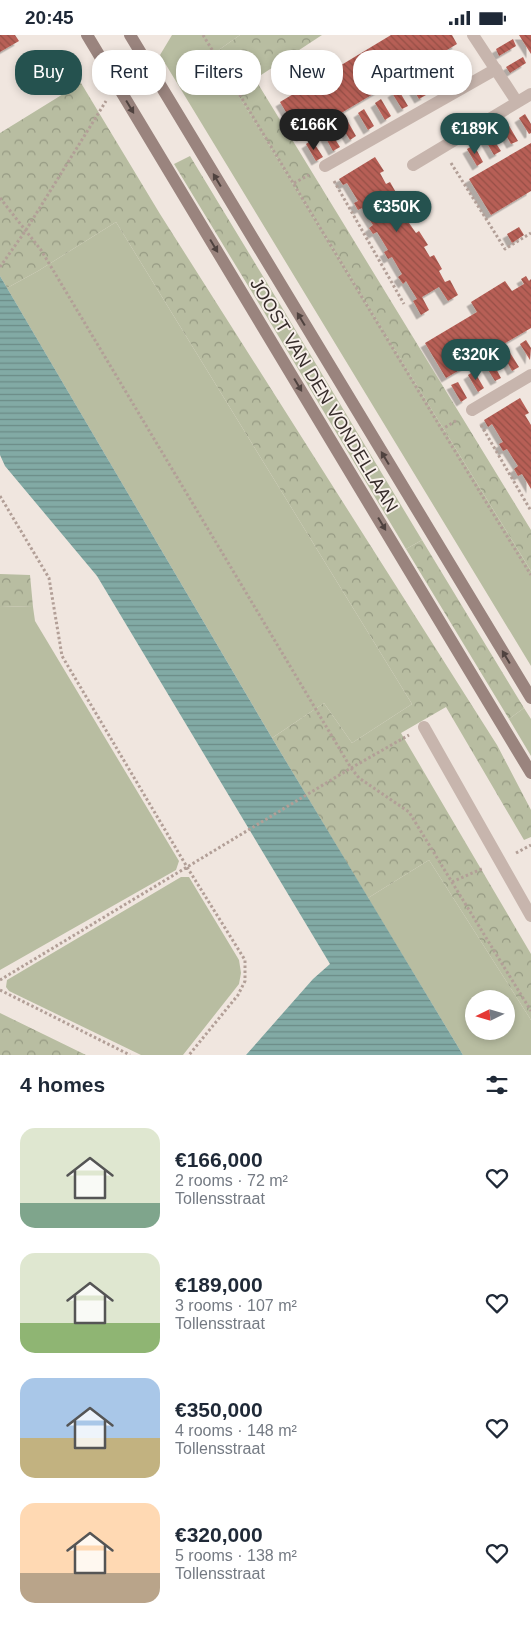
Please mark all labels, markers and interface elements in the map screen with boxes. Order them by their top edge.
text: 20:45 [25,7,74,28]
chip: Buy [15,50,82,95]
chip: Rent [92,50,166,95]
chip: Filters [176,50,261,95]
chip: New [271,50,343,95]
chip: Apartment [353,50,472,95]
one-way arrow [126,100,135,113]
pin: €166K [279,109,349,151]
pin: €189K [440,113,510,155]
text: €166K [290,116,338,133]
text: €189K [451,120,499,137]
one-way arrow [213,173,222,186]
pin: €350K [362,191,432,233]
text: €350K [373,198,421,215]
one-way arrow [209,240,218,253]
street label: JOOST VAN DEN VONDELLAAN [246,274,402,516]
one-way arrow [297,312,306,325]
pin: €320K [441,339,511,381]
text: €320K [452,346,500,363]
one-way arrow [293,379,302,392]
one-way arrow [381,451,390,464]
one-way arrow [377,518,386,531]
one-way arrow [501,650,510,663]
north arrow [465,990,515,1040]
map controls [465,990,515,1040]
icon: filters [483,1071,511,1099]
text: 4 homes [20,1073,105,1096]
icon: home [60,1148,120,1208]
text: €166,000 [175,1148,263,1171]
icon: heart [483,1164,511,1192]
text: 2 rooms · 72 m² [175,1172,288,1189]
text: Tollensstraat [175,1190,265,1207]
icon: home [60,1273,120,1333]
text: €189,000 [175,1273,263,1296]
icon: heart [483,1289,511,1317]
text: 3 rooms · 107 m² [175,1297,297,1314]
text: Tollensstraat [175,1315,265,1332]
icon: home [60,1398,120,1458]
text: €350,000 [175,1398,263,1421]
icon: heart [483,1414,511,1442]
text: 4 rooms · 148 m² [175,1422,297,1439]
text: Tollensstraat [175,1440,265,1457]
icon: home [60,1523,120,1583]
text: €320,000 [175,1523,263,1546]
icon: heart [483,1539,511,1567]
text: 5 rooms · 138 m² [175,1547,297,1564]
text: Tollensstraat [175,1565,265,1582]

